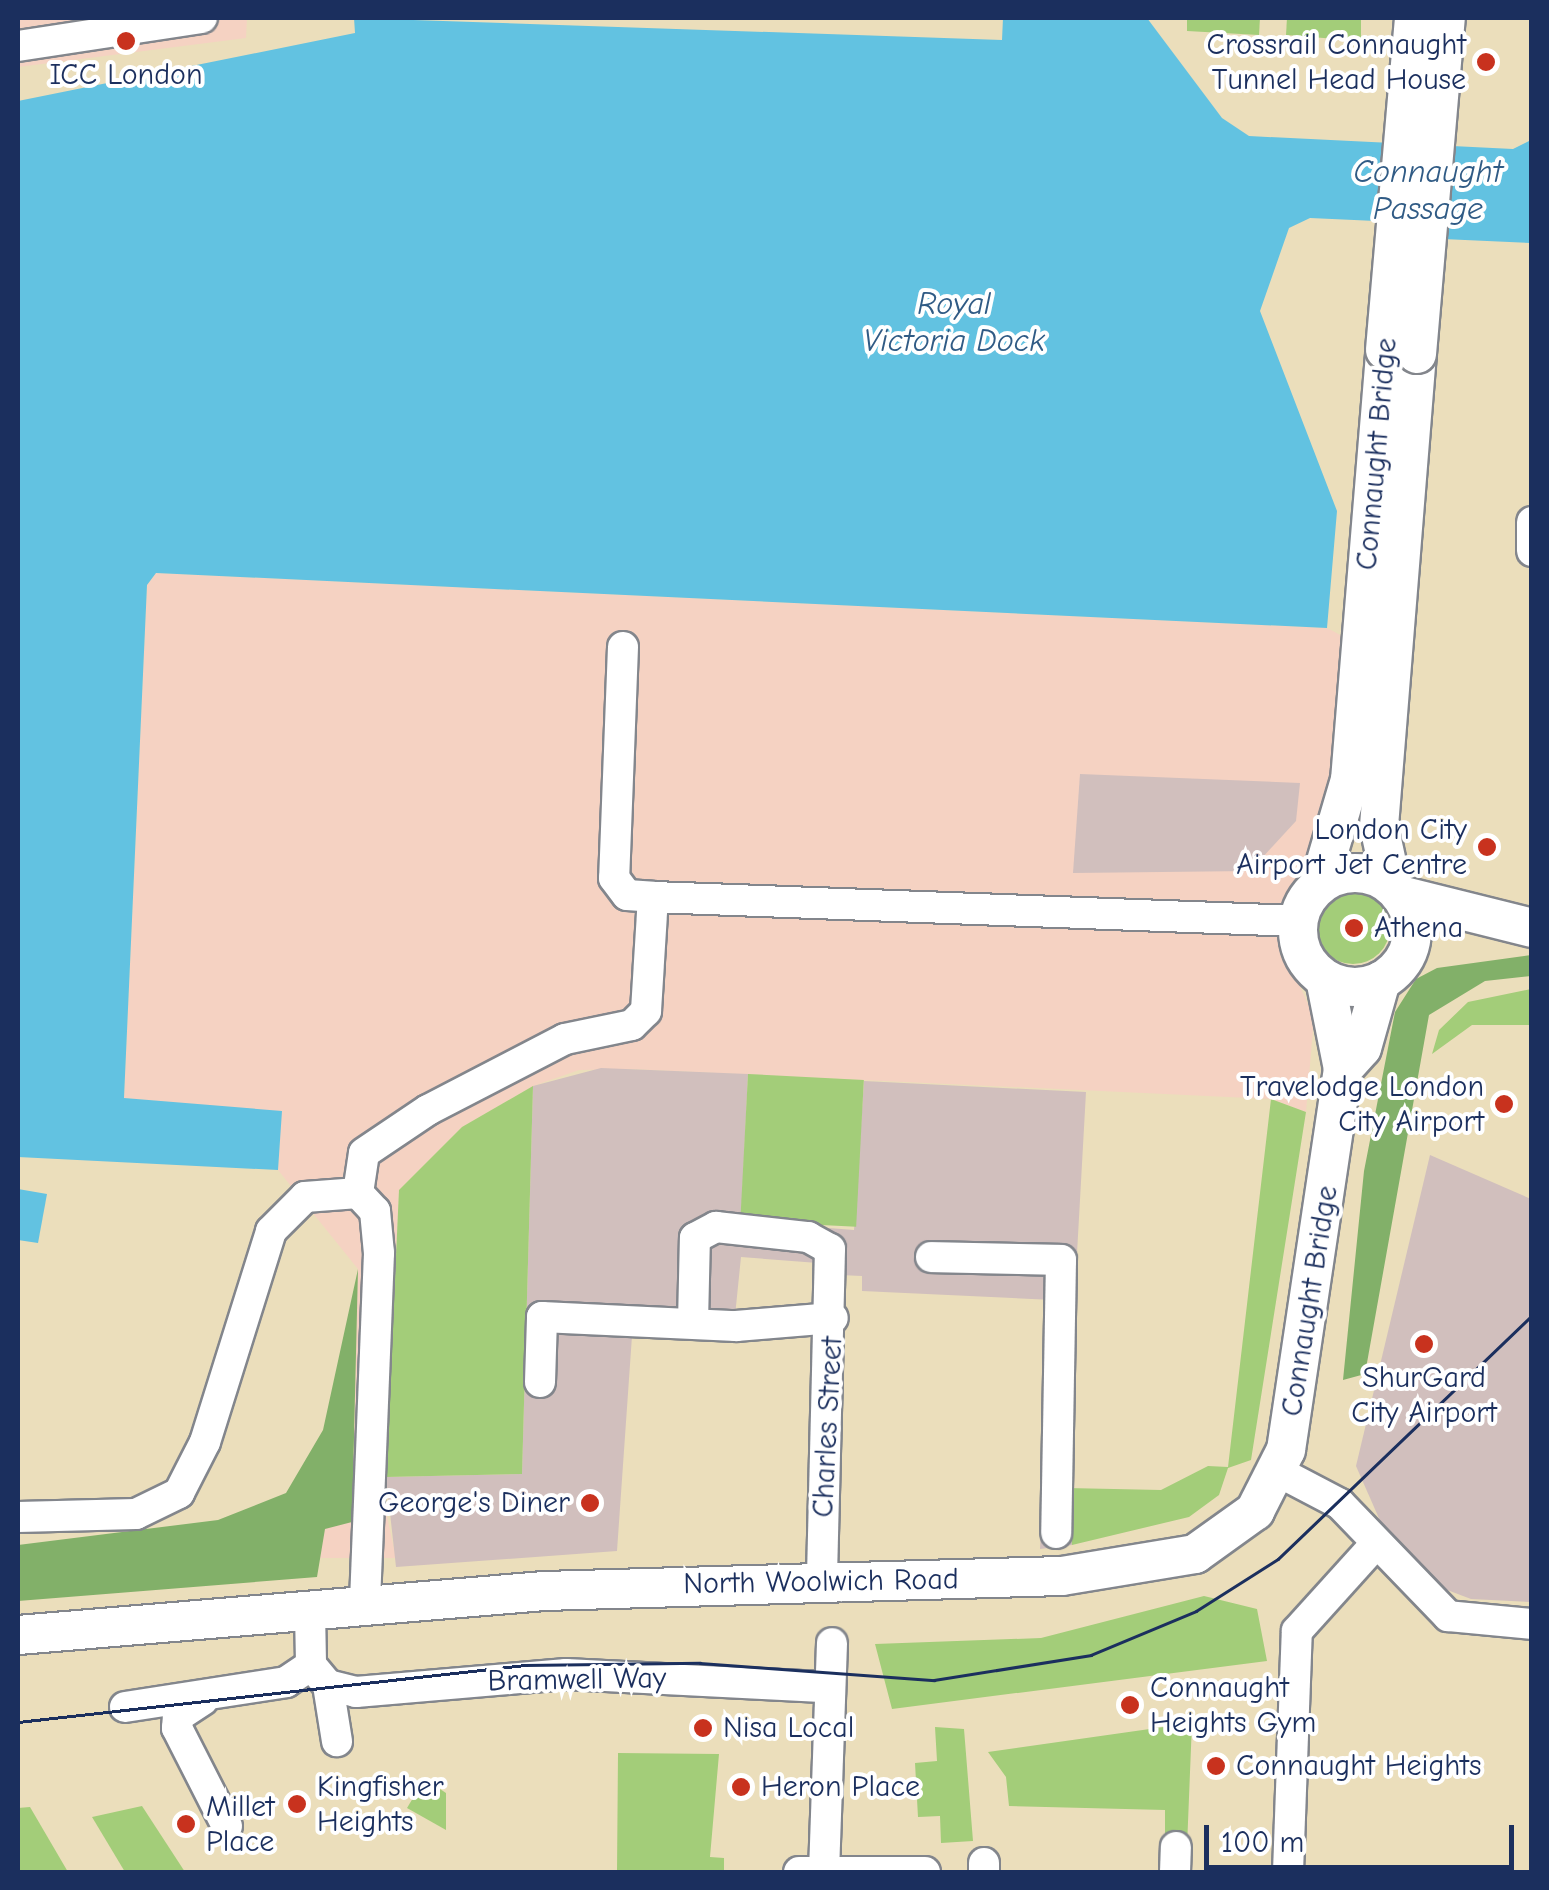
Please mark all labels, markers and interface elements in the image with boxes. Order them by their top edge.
place label: Crossrail Connaught Tunnel Head House [1207,27,1466,98]
marker: ICC London [115,30,137,52]
marker: Crossrail Connaught Tunnel Head House [1475,51,1497,73]
place label: ICC London [49,57,203,93]
water label: Connaught Passage [1353,154,1503,229]
water label: Royal Victoria Dock [863,286,1045,361]
street label: Connaught Bridge [1349,336,1405,572]
place label: London City Airport Jet Centre [1236,812,1467,882]
marker: London City Airport Jet Centre [1476,836,1498,858]
place label: Athena [1374,910,1463,946]
marker: Athena [1343,917,1365,939]
place label: Travelodge London City Airport [1240,1069,1484,1140]
marker: Travelodge London City Airport [1493,1093,1515,1115]
street label: Connaught Bridge [1274,1183,1346,1419]
marker: ShurGard City Airport [1413,1333,1435,1355]
street label: Charles Street [805,1336,851,1518]
place label: ShurGard City Airport [1351,1360,1497,1430]
place label: George's Diner [378,1485,570,1521]
marker: George's Diner [579,1492,601,1514]
street label: North Woolwich Road [683,1562,959,1602]
street label: Bramwell Way [487,1660,667,1700]
place label: Connaught Heights Gym [1150,1670,1316,1740]
marker: Connaught Heights Gym [1119,1694,1141,1716]
place label: Nisa Local [723,1710,854,1746]
marker: Nisa Local [692,1717,714,1739]
place label: Connaught Heights [1236,1748,1481,1784]
marker: Connaught Heights [1205,1755,1227,1777]
place label: Kingfisher Heights [317,1769,444,1840]
place label: Heron Place [761,1769,920,1805]
marker: Heron Place [730,1776,752,1798]
place label: Millet Place [206,1789,275,1860]
marker: Kingfisher Heights [286,1793,308,1815]
scale bar [1209,1805,1519,1867]
marker: Millet Place [175,1813,197,1835]
text: 100 m [1221,1825,1304,1860]

